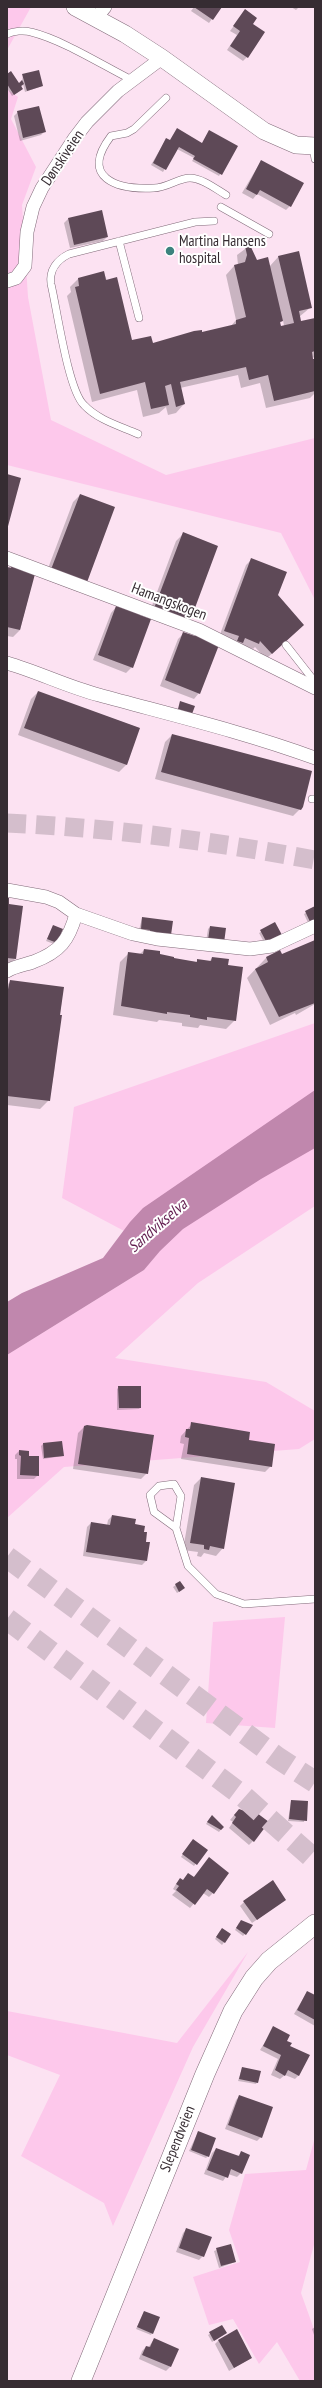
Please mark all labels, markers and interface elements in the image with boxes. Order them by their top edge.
street label: Dønskiveien [38,127,88,189]
place label: Martina Hansens hospital [179,233,266,268]
marker: Martina Hansens hospital [164,245,176,257]
street label: Hamangskogen [129,579,209,625]
water label: Sandvikselva [125,1195,191,1257]
street label: Slependveien [157,2103,199,2175]

